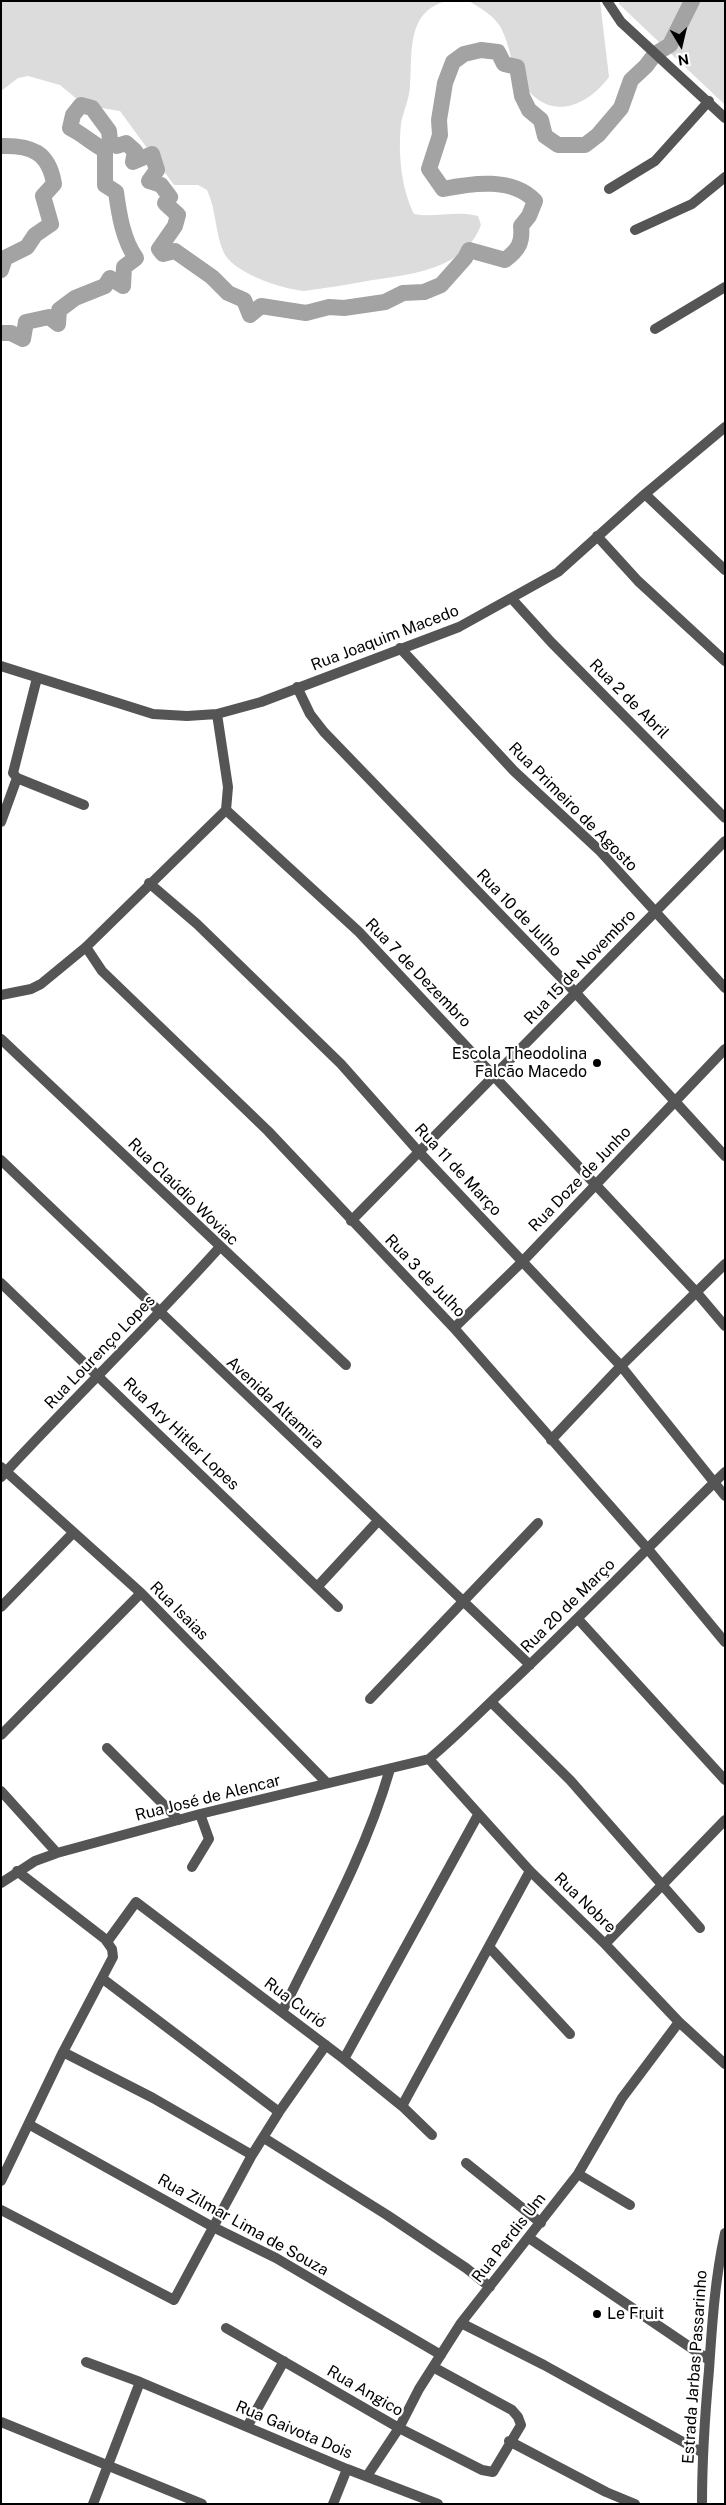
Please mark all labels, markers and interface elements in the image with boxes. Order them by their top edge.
north arrow [656,20,706,70]
text: N [677,51,690,69]
street label: Rua Joaquim Macedo [308,601,462,675]
street label: Rua 2 de Abril [585,655,673,743]
street label: Rua Primeiro de Agosto [505,739,641,875]
street label: Rua 10 de Julho [472,865,566,961]
street label: Rua 15 de Novembro [520,906,640,1028]
street label: Rua 7 de Dezembro [361,915,475,1031]
place label: Escola Theodolina Falcão Macedo [452,1044,587,1082]
marker: Escola Theodolina Falcão Macedo [591,1057,603,1069]
street label: Rua 11 de Março [410,1120,506,1220]
street label: Rua Doze de Junho [525,1122,635,1236]
street label: Rua Claúdio Woviac [124,1134,242,1250]
street label: Rua 3 de Julho [381,1231,469,1321]
street label: Rua Lourenço Lopes [41,1291,159,1413]
street label: Avenida Altamira [222,1353,328,1453]
street label: Rua Ary Hitler Lopes [119,1374,243,1494]
street label: Rua 20 de Março [517,1555,619,1657]
street label: Rua Isaias [146,1578,212,1644]
street label: Rua José de Alencar [133,1771,283,1825]
street label: Rua Nobre [550,1869,620,1937]
street label: Rua Curió [260,1974,330,2032]
street label: Rua Zilmar Lima de Souza [154,2170,332,2280]
street label: Rua Perdis Um [468,2189,550,2287]
street label: Estrada Jarbas Passarinho [679,2269,711,2465]
place label: Le Fruit [607,2304,664,2324]
marker: Le Fruit [591,2308,603,2320]
street label: Rua Angico [323,2361,407,2421]
street label: Rua Gaivota Dois [233,2397,355,2463]

